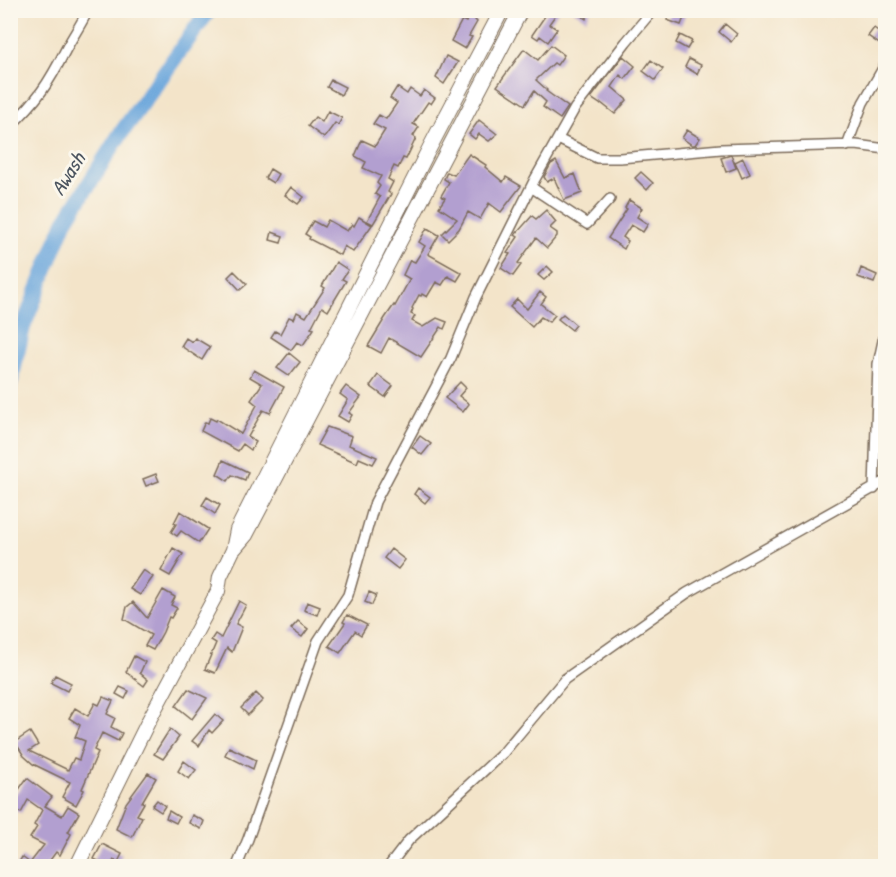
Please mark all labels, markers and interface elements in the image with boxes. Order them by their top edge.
water label: Awash [43,146,92,201]

